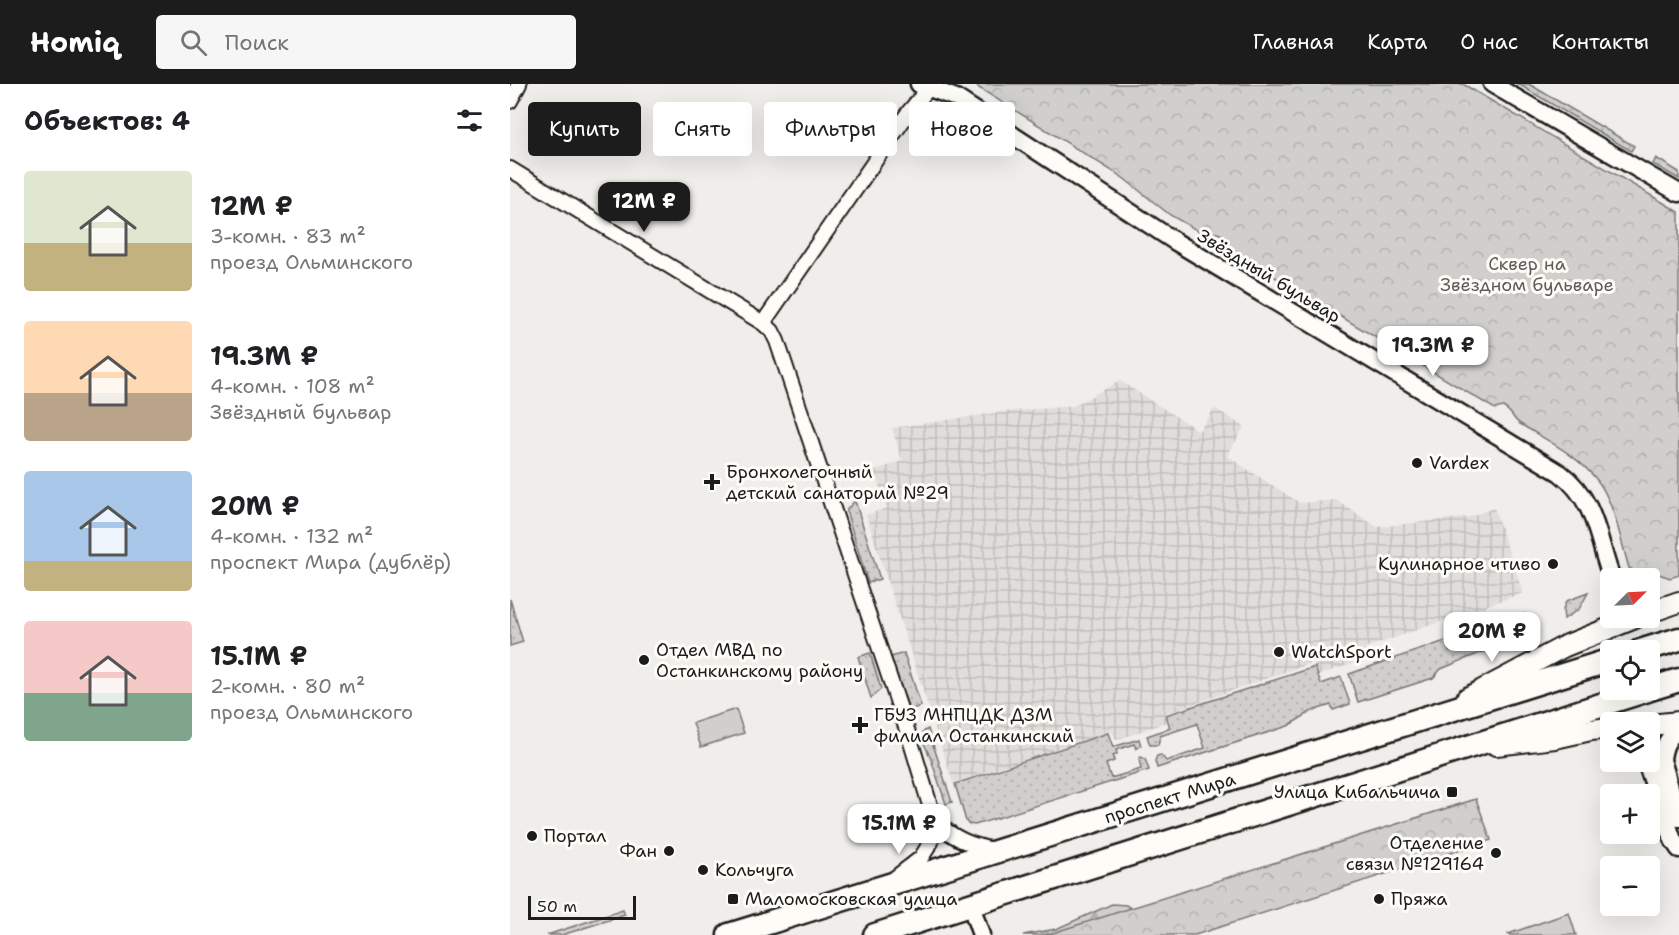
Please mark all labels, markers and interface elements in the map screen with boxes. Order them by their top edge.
search box [156,15,576,69]
text: Homiq [30,23,120,61]
icon: search [177,26,210,59]
text: Поиск [225,28,289,57]
text: Главная [1253,28,1334,56]
text: Карта [1367,28,1427,56]
text: О нас [1460,28,1518,56]
text: Контакты [1551,28,1649,56]
chip: Купить [528,102,641,156]
chip: Снять [653,102,752,156]
chip: Фильтры [764,102,897,156]
chip: Новое [909,102,1015,156]
text: Объектов: 4 [24,103,190,138]
icon: filters [453,104,486,137]
pin: 12M ₽ [602,182,686,233]
text: 12M ₽ [210,188,293,223]
text: 12M ₽ [612,188,676,214]
icon: home [72,195,144,267]
text: 3-комн. · 83 m² [210,223,366,249]
street label: Звёздный бульвар [1193,224,1345,328]
text: проезд Ольминского [210,249,413,275]
park label: Сквер на Звёздном бульваре [1440,252,1614,297]
pin: 19.3M ₽ [1378,326,1488,377]
text: 19.3M ₽ [1391,332,1475,358]
text: 19.3M ₽ [210,338,318,373]
icon: home [72,345,144,417]
text: 4-комн. · 108 m² [210,373,375,399]
text: Звёздный бульвар [210,399,391,425]
place label: Vardex [1429,451,1489,475]
marker: Vardex [1410,456,1424,470]
place label: Бронхолегочный детский санаторий №29 [726,460,949,505]
marker: Бронхолегочный детский санаторий №29 [703,473,721,491]
text: 20M ₽ [210,488,300,523]
icon: home [72,495,144,567]
text: 4-комн. · 132 m² [210,523,373,549]
text: проспект Мира (дублёр) [210,549,451,575]
place label: Кулинарное чтиво [1378,552,1541,576]
marker: Кулинарное чтиво [1546,557,1560,571]
north arrow [1600,568,1660,628]
map controls [1600,568,1660,916]
pin: 20M ₽ [1450,612,1534,663]
text: 20M ₽ [1457,618,1527,644]
text: 15.1M ₽ [210,638,308,673]
place label: Отдел МВД по Останкинскому району [656,638,863,683]
place label: WatchSport [1291,640,1392,664]
button: locate [1600,640,1660,700]
icon: home [72,645,144,717]
marker: WatchSport [1272,645,1286,659]
marker: Отдел МВД по Останкинскому району [637,653,651,667]
text: 2-комн. · 80 m² [210,673,365,699]
text: проезд Ольминского [210,699,413,725]
place label: ГБУЗ МНПЦДК ДЗМ филиал Останкинский [874,703,1074,748]
button: layers [1600,712,1660,772]
marker: ГБУЗ МНПЦДК ДЗМ филиал Останкинский [851,716,869,734]
street label: проспект Мира [1102,767,1238,829]
place label: Улица Кибальчича [1274,780,1440,804]
button: + [1600,784,1660,844]
marker: Улица Кибальчича [1445,785,1459,799]
pin: 15.1M ₽ [844,804,954,855]
text: 15.1M ₽ [861,810,937,836]
place label: Портал [544,824,606,848]
marker: Портал [525,829,539,843]
place label: Отделение связи №129164 [1346,831,1484,876]
place label: Фан [620,839,657,863]
marker: Фан [662,844,676,858]
marker: Отделение связи №129164 [1489,846,1503,860]
button: − [1600,856,1660,916]
place label: Кольчуга [715,858,794,882]
marker: Кольчуга [696,863,710,877]
place label: Маломосковская улица [745,887,957,911]
place label: Пряжа [1391,887,1448,911]
marker: Маломосковская улица [726,892,740,906]
marker: Пряжа [1372,892,1386,906]
scale bar [528,893,636,920]
text: 50 m [537,896,577,917]

